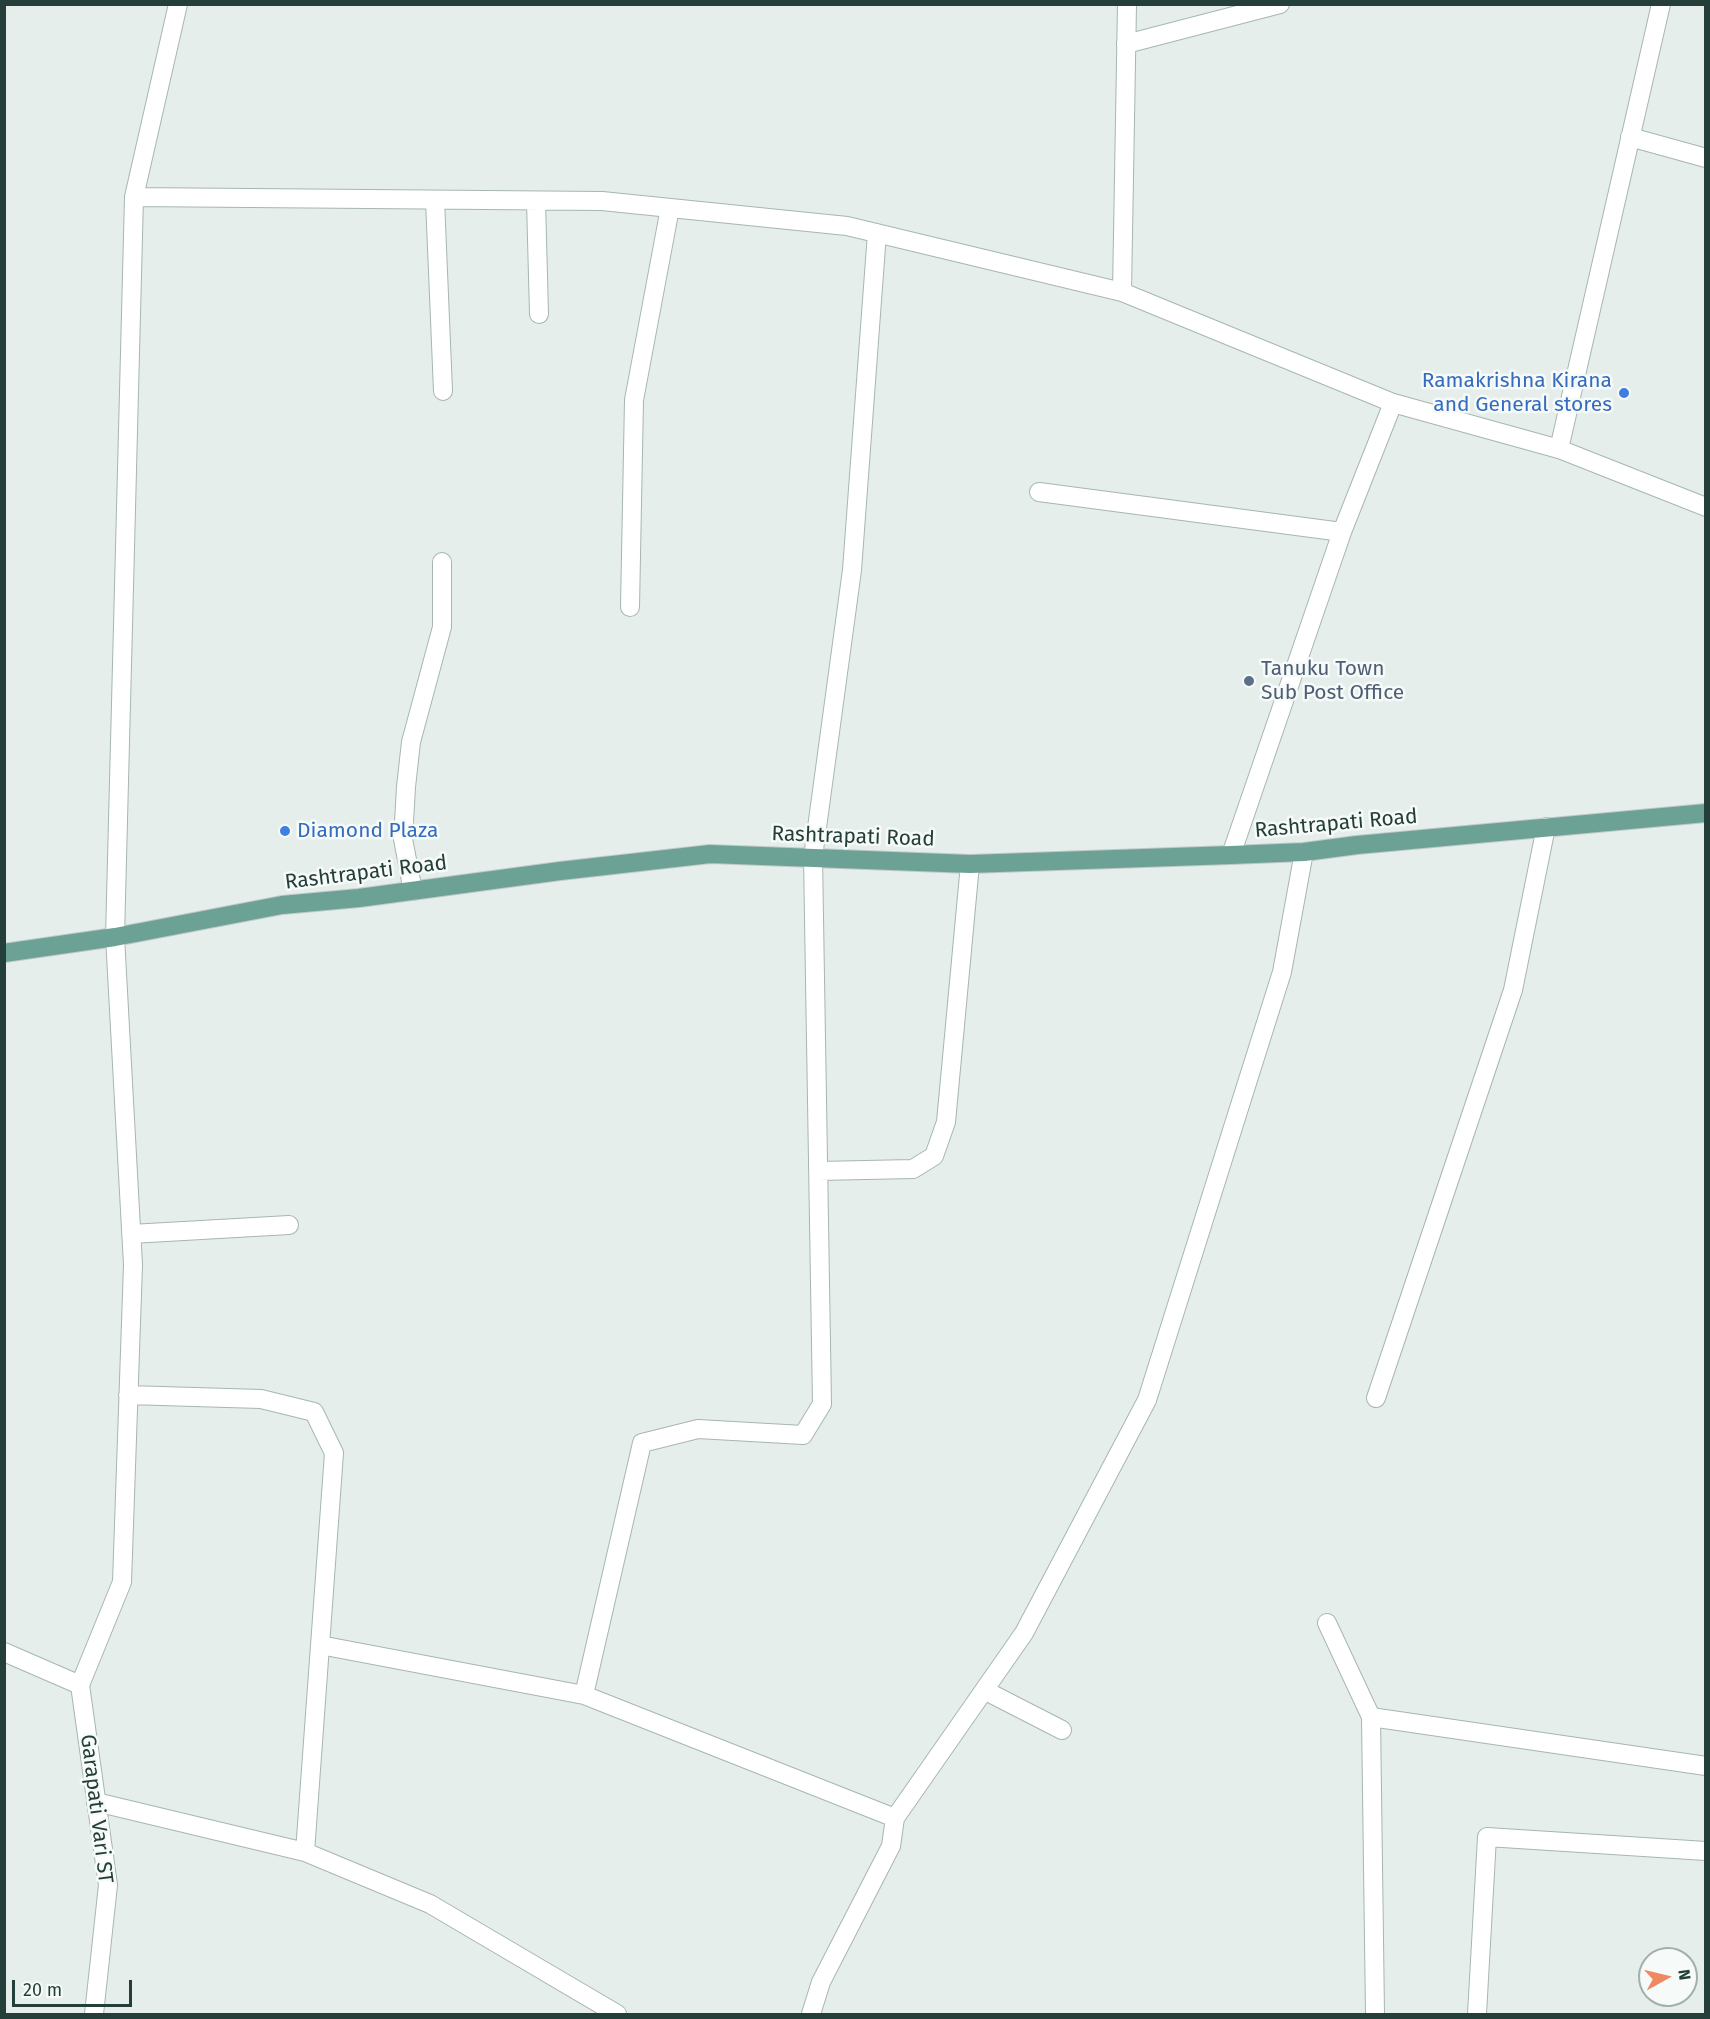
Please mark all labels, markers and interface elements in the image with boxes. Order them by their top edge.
place label: Ramakrishna Kirana and General stores [1422,368,1612,418]
marker: Ramakrishna Kirana and General stores [1617,386,1631,400]
place label: Tanuku Town Sub Post Office [1261,656,1404,706]
marker: Tanuku Town Sub Post Office [1242,674,1256,688]
street label: Rashtrapati Road [1254,804,1418,844]
place label: Diamond Plaza [297,818,438,844]
street label: Rashtrapati Road [771,822,935,852]
marker: Diamond Plaza [278,824,292,838]
street label: Rashtrapati Road [283,851,449,895]
street label: Garapati Vari ST [74,1733,118,1885]
north arrow [1638,1947,1698,2007]
scale bar [15,1968,135,2006]
text: N [1674,1968,1694,1981]
text: 20 m [23,1979,62,2001]

